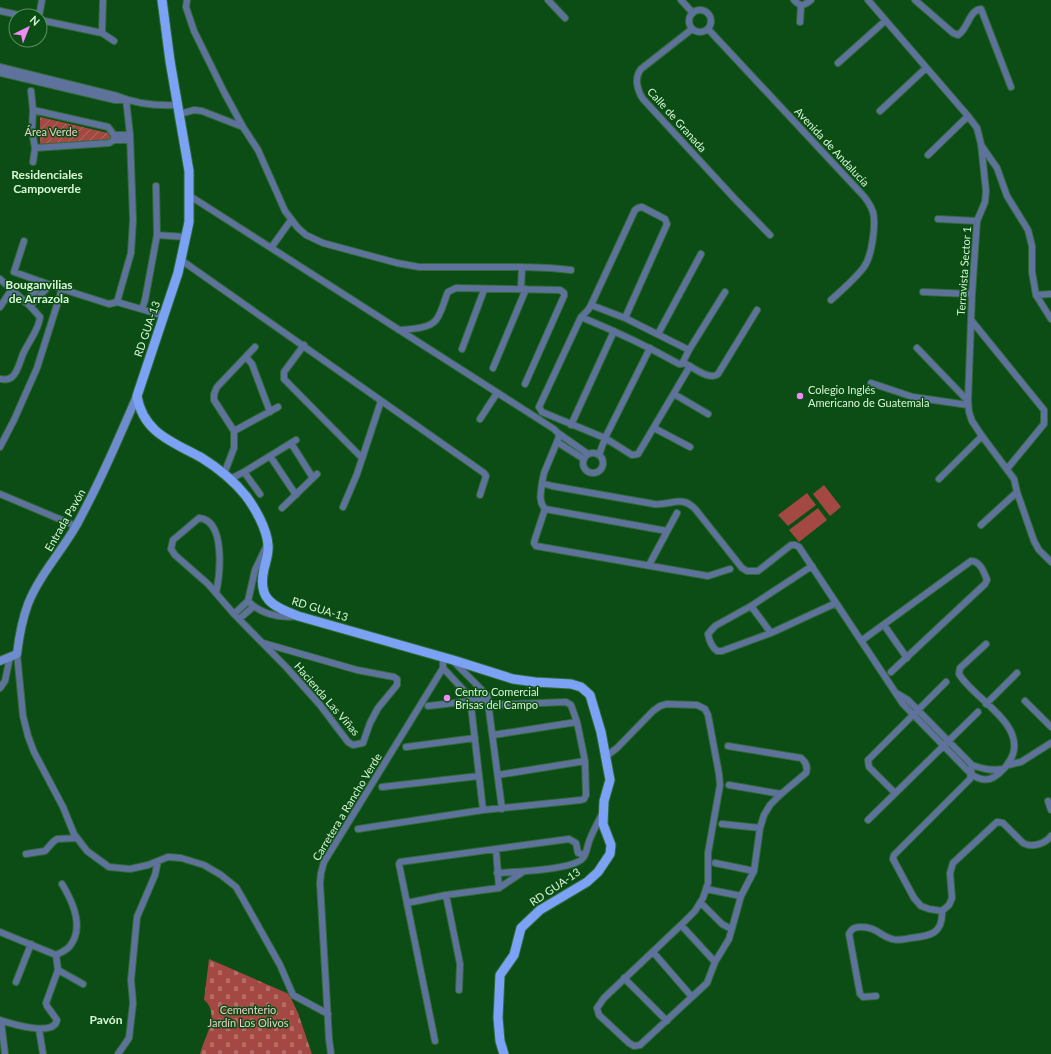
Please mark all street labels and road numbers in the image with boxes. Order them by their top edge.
street label: Calle de Granada [645,85,710,154]
street label: Avenida de Andalucía [792,104,872,189]
street label: Terravista Sector 1 [954,226,973,316]
street label: RD GUA-13 [131,299,162,359]
street label: Entrada Pavón [42,486,88,553]
street label: RD GUA-13 [290,594,350,623]
street label: Hacienda Las Viñas [292,659,363,738]
street label: Carretera a Rancho Verde [309,750,384,863]
street label: RD GUA-13 [527,865,583,908]

